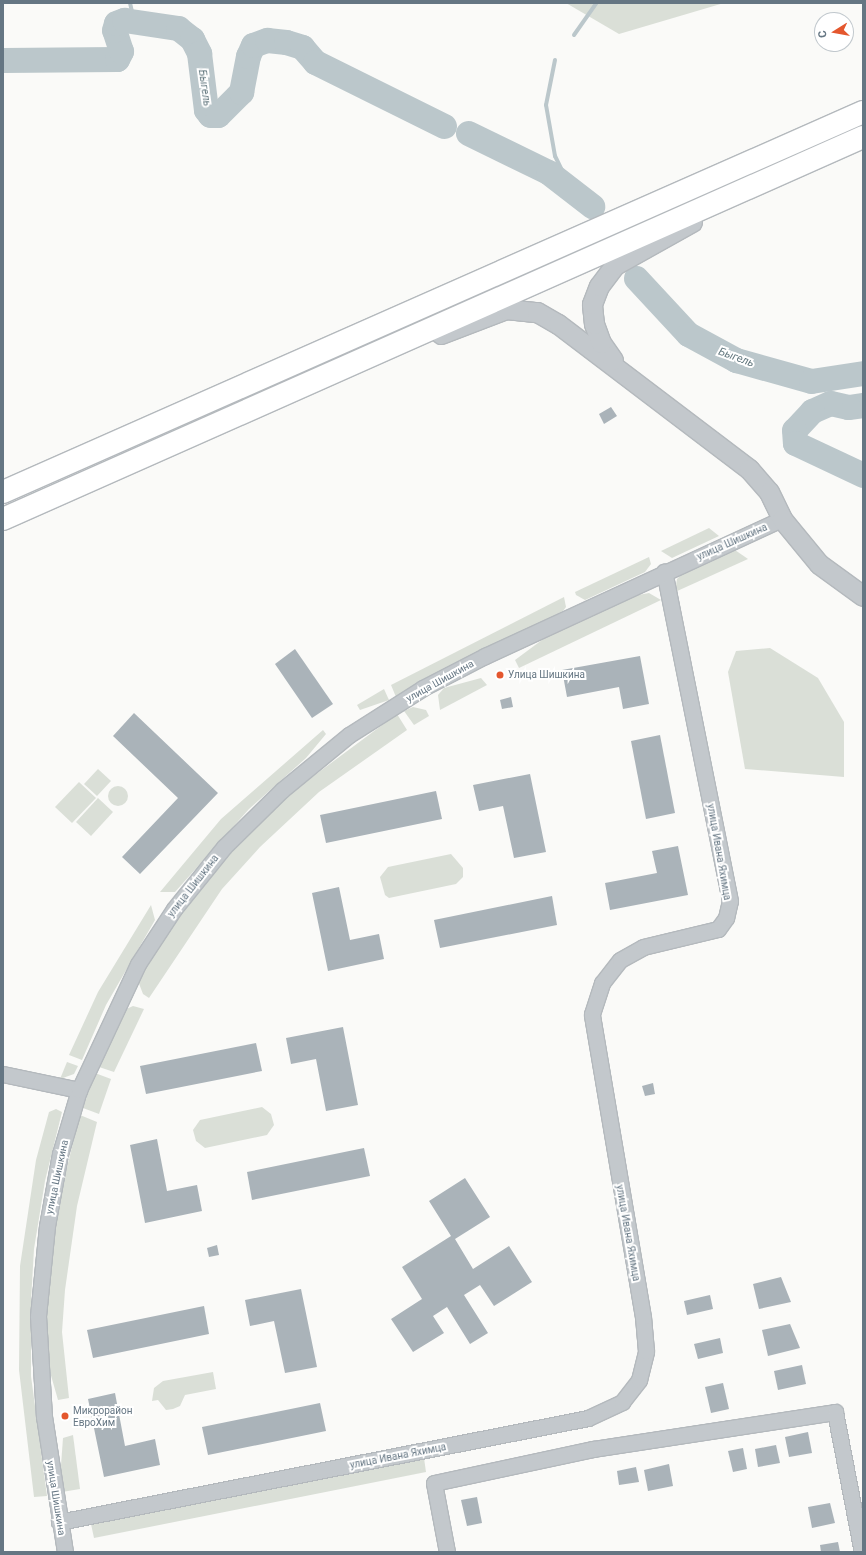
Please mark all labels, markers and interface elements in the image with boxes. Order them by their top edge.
north arrow [814,12,854,52]
text: С [816,29,830,39]
water label: Быгель [195,69,213,107]
water label: Быгель [716,345,756,371]
street label: улица Шишкина [695,521,769,563]
street label: улица Шишкина [404,657,476,705]
place label: Улица Шишкина [508,669,585,681]
marker: Улица Шишкина [495,670,505,680]
street label: улица Ивана Яхимца [705,803,733,901]
street label: улица Шишкина [165,853,221,919]
street label: улица Шишкина [43,1139,71,1215]
street label: улица Ивана Яхимца [614,1184,642,1282]
place label: Микрорайон ЕвроХим [73,1404,133,1428]
marker: Микрорайон ЕвроХим [60,1411,70,1421]
street label: улица Ивана Яхимца [349,1441,447,1471]
street label: улица Шишкина [44,1460,68,1536]

